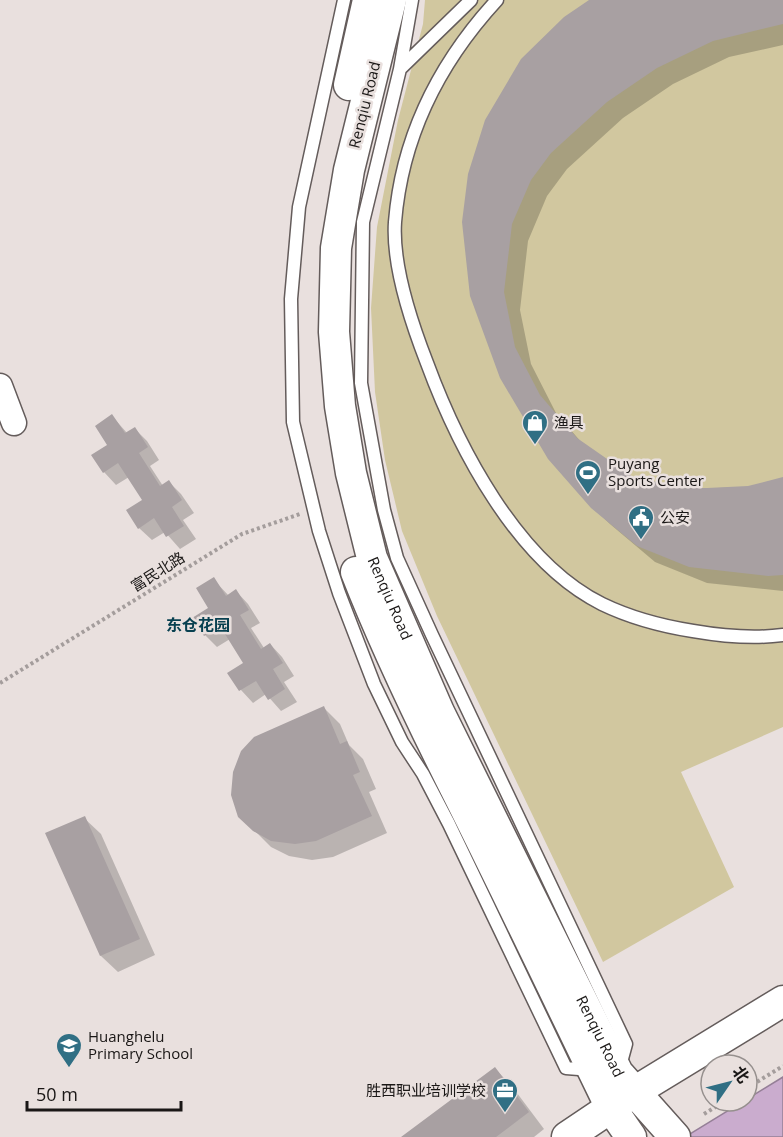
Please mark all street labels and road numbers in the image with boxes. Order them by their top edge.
street label: Renqiu Road [344,59,384,150]
street label: 富民北路 [127,547,188,596]
street label: Renqiu Road [364,553,417,643]
street label: Renqiu Road [572,992,629,1080]

